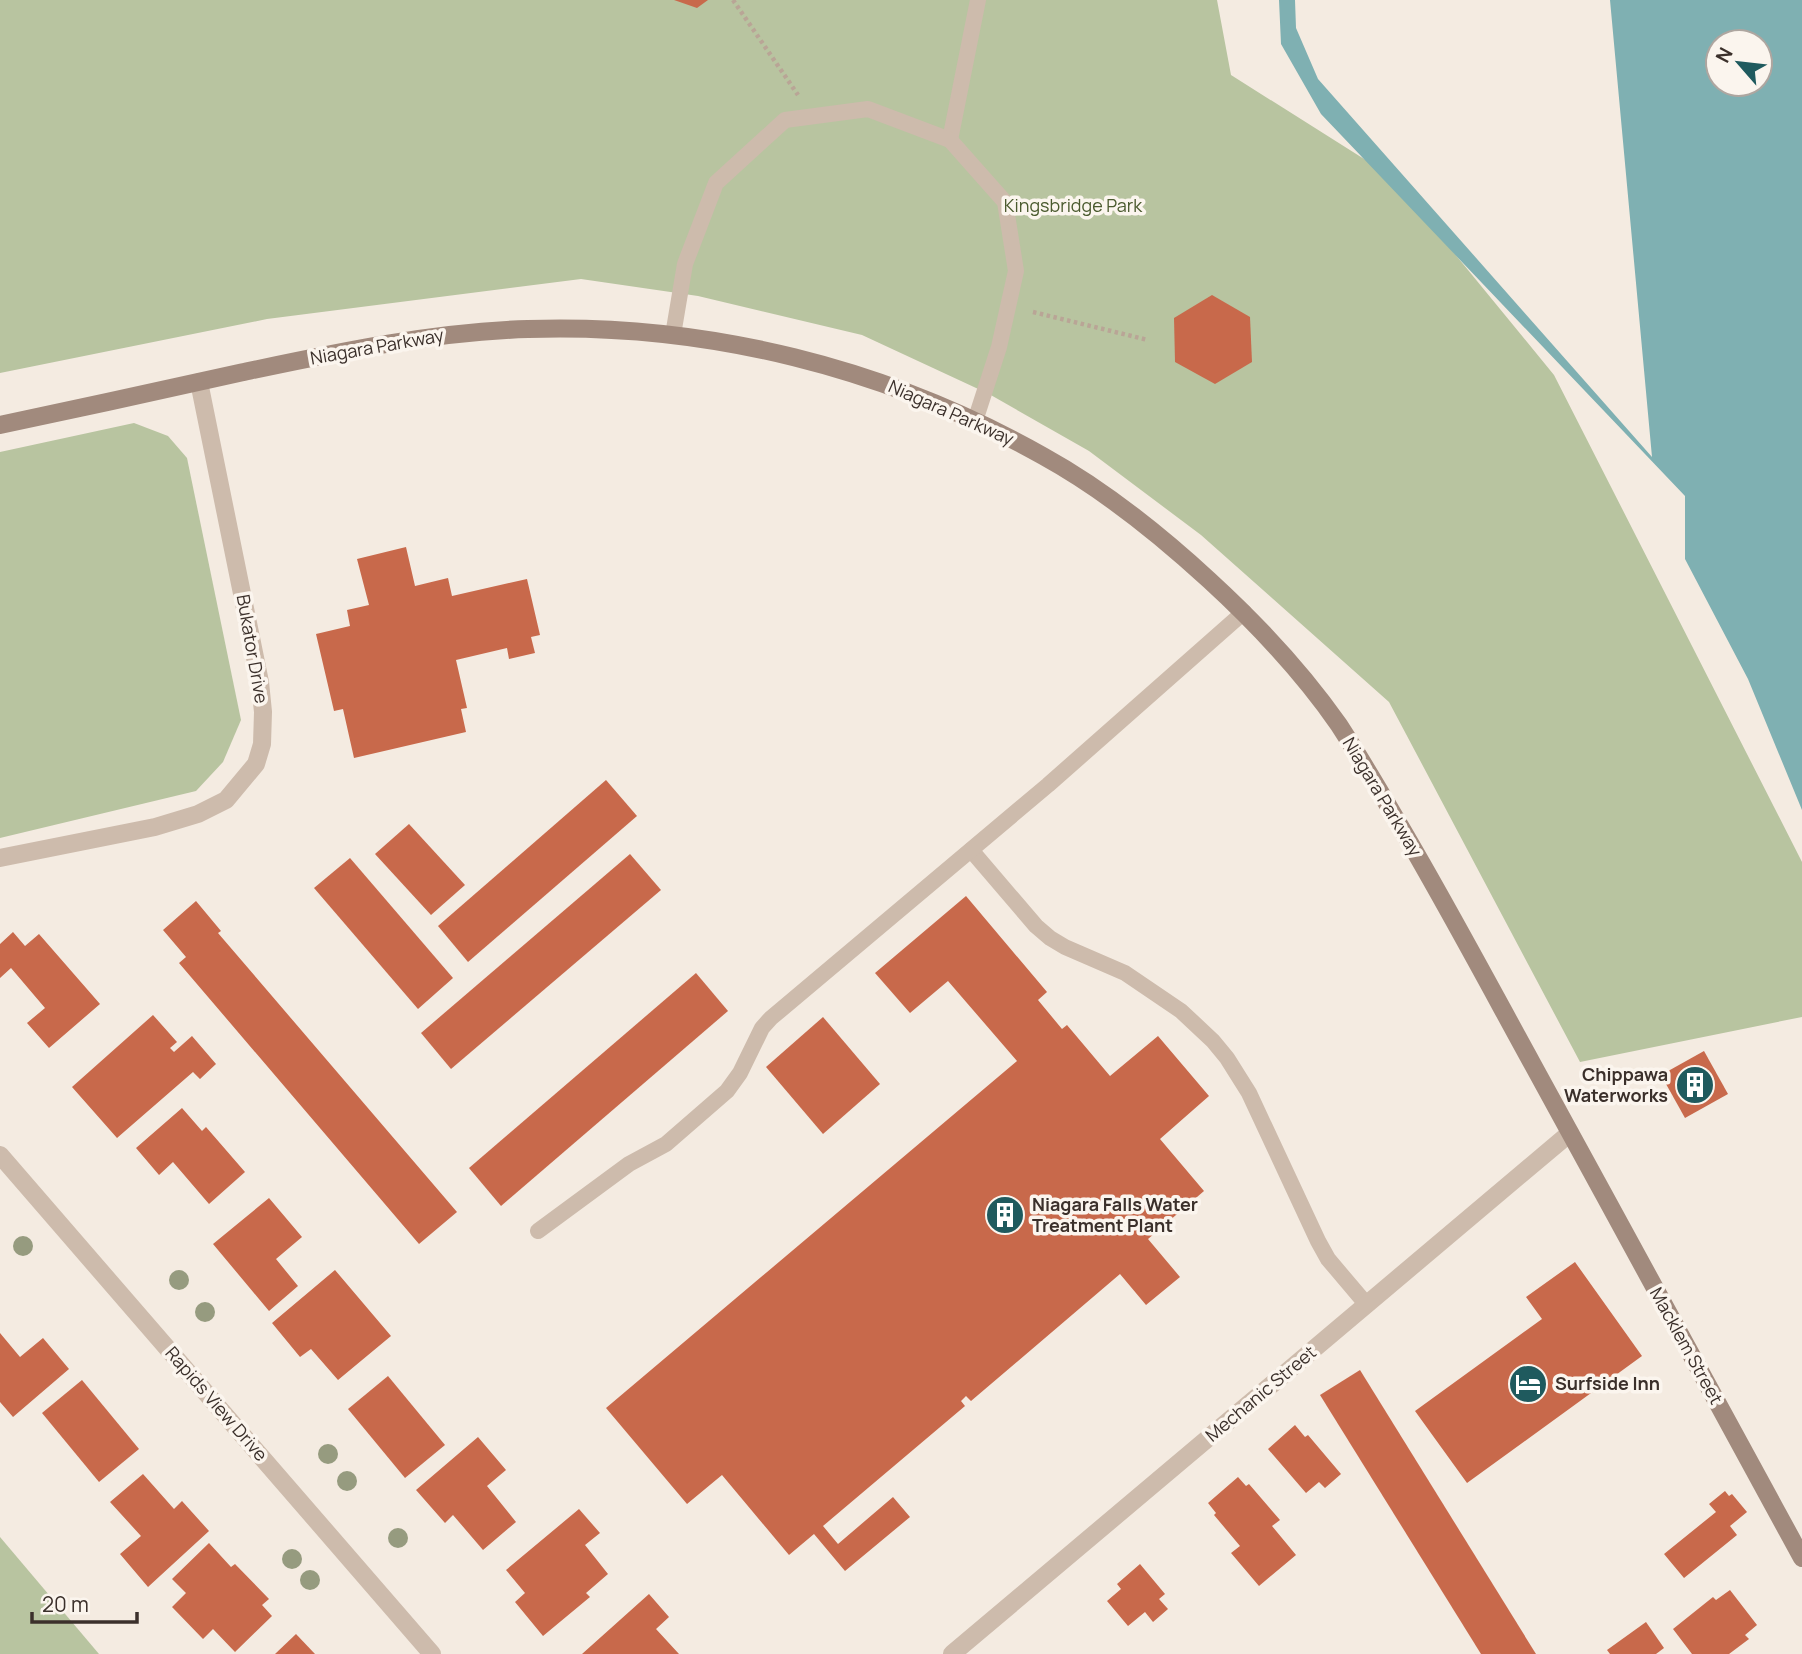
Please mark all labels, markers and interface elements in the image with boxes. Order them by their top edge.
north arrow [1704,28,1774,98]
text: N [1709,43,1739,67]
park label: Kingsbridge Park [1004,193,1143,217]
street label: Niagara Parkway [308,322,446,370]
street label: Niagara Parkway [885,374,1018,451]
street label: Bukator Drive [232,592,274,705]
street label: Niagara Parkway [1338,732,1428,861]
place label: Chippawa Waterworks [1564,1062,1668,1107]
building icon: Chippawa Waterworks [1674,1064,1716,1106]
place label: Niagara Falls Water Treatment Plant [1032,1192,1198,1237]
building icon: Niagara Falls Water Treatment Plant [984,1194,1026,1236]
street label: Macklem Street [1645,1283,1729,1408]
street label: Mechanic Street [1200,1340,1321,1447]
street label: Rapids View Drive [160,1341,273,1466]
hotel icon: Surfside Inn [1507,1363,1549,1405]
place label: Surfside Inn [1555,1371,1660,1395]
scale bar [32,1580,136,1624]
text: 20 m [42,1590,89,1618]

